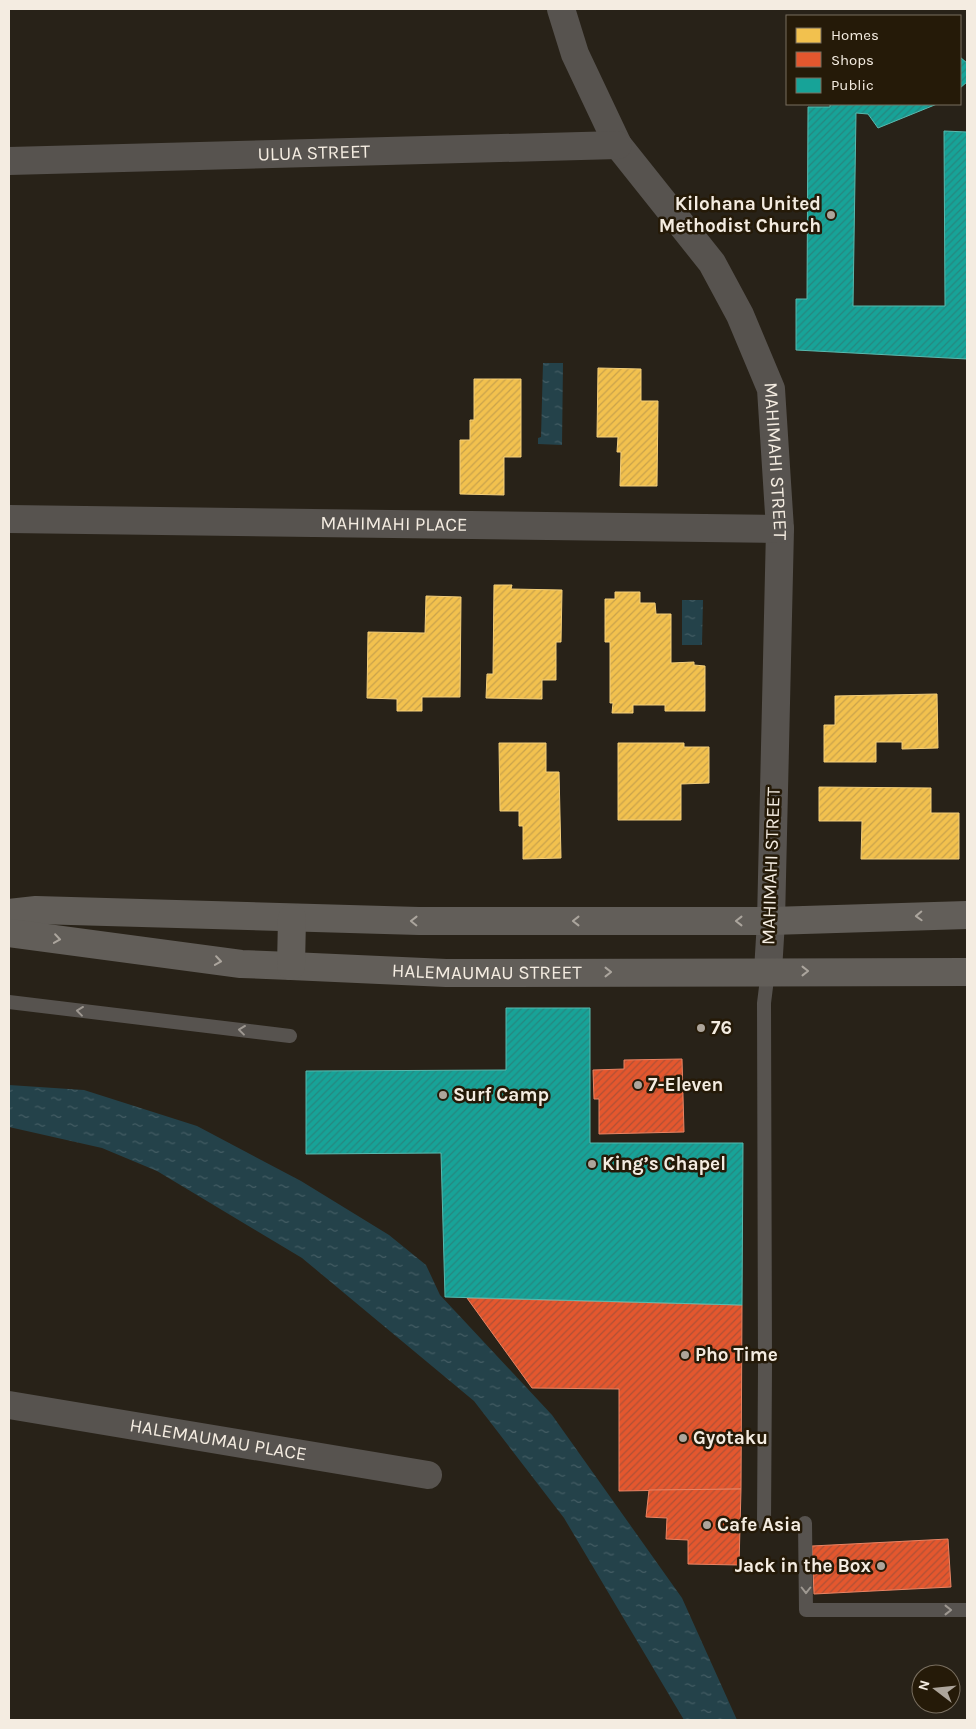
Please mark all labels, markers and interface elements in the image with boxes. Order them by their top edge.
legend [786,15,961,105]
text: Homes [831,26,879,44]
text: Shops [831,51,874,69]
text: Public [831,76,874,94]
street label: ULUA STREET [257,141,371,165]
place label: Kilohana United Methodist Church [659,193,821,237]
marker: Kilohana United Methodist Church [825,209,837,221]
street label: MAHIMAHI STREET [760,381,791,541]
street label: MAHIMAHI PLACE [320,512,468,536]
street label: MAHIMAHI STREET [757,786,785,945]
one-way arrow [914,911,922,922]
one-way arrow [409,916,417,926]
one-way arrow [572,916,580,926]
one-way arrow [734,916,742,926]
one-way arrow [53,934,61,944]
one-way arrow [214,955,222,966]
street label: HALEMAUMAU STREET [391,960,582,984]
one-way arrow [802,966,809,976]
one-way arrow [604,967,612,977]
one-way arrow [76,1006,84,1017]
place label: 76 [711,1017,732,1039]
marker: 76 [695,1022,707,1034]
one-way arrow [237,1025,245,1036]
place label: 7-Eleven [648,1074,723,1096]
marker: 7-Eleven [632,1079,644,1091]
place label: Surf Camp [453,1084,549,1106]
marker: Surf Camp [437,1089,449,1101]
place label: King’s Chapel [602,1153,726,1175]
marker: King’s Chapel [586,1158,598,1170]
place label: Pho Time [695,1344,778,1366]
marker: Pho Time [679,1349,691,1361]
street label: HALEMAUMAU PLACE [128,1414,308,1466]
place label: Gyotaku [693,1427,768,1449]
marker: Gyotaku [677,1432,689,1444]
place label: Cafe Asia [717,1514,801,1536]
marker: Cafe Asia [701,1519,713,1531]
place label: Jack in the Box [735,1555,871,1577]
marker: Jack in the Box [875,1560,887,1572]
one-way arrow [801,1586,811,1594]
one-way arrow [944,1605,952,1615]
north arrow [911,1664,961,1714]
text: N [914,1678,934,1693]

